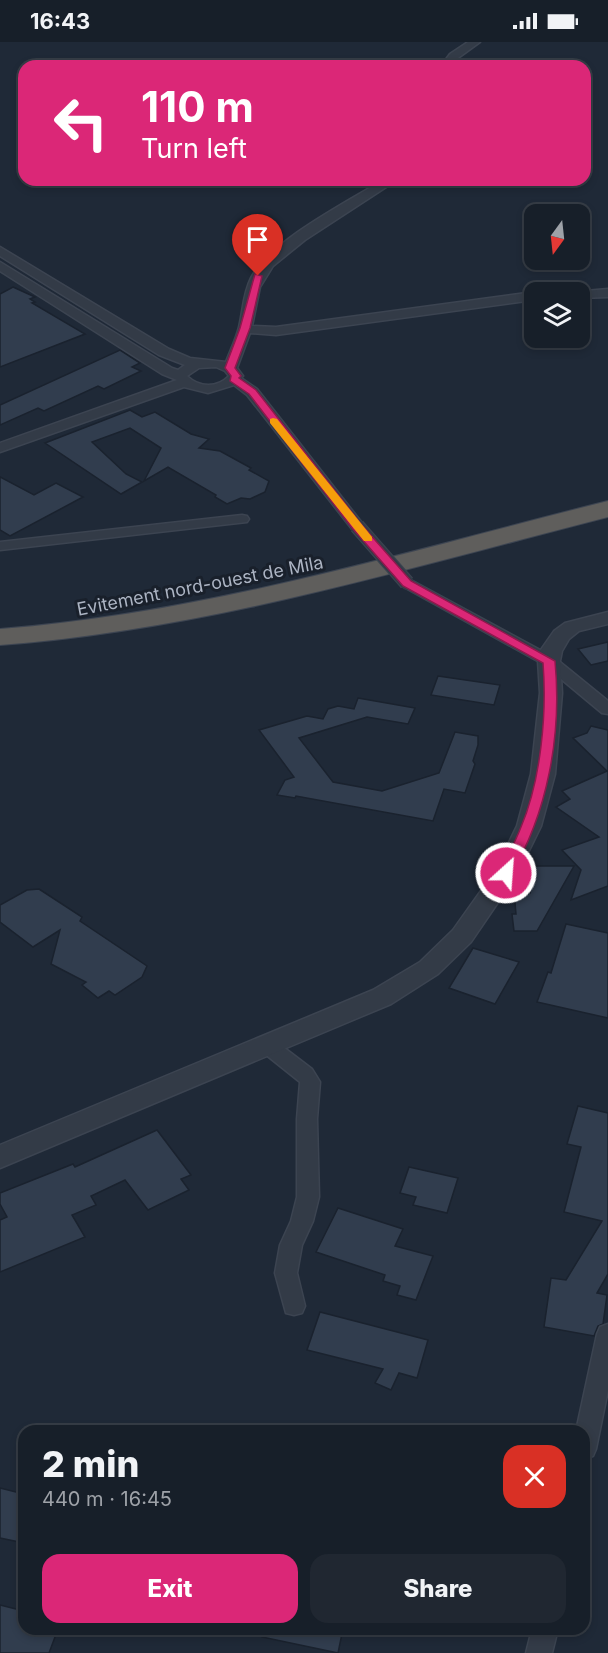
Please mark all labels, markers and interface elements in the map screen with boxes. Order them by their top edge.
text: 16:43 [30,8,90,34]
text: 110 m [141,81,254,132]
icon: left [42,84,120,162]
text: Turn left [141,132,247,165]
north arrow [524,204,590,270]
map controls [524,204,590,348]
pin [232,214,283,276]
icon: arrive [241,223,274,256]
button: layers [524,282,590,348]
street label: Evitement nord-ouest de Mila [75,551,325,620]
position arrow [474,841,538,905]
text: 2 min [42,1442,139,1486]
button: close [503,1445,566,1508]
text: 440 m · 16:45 [42,1487,172,1511]
button: Exit [42,1554,298,1623]
button: Share [310,1554,566,1623]

